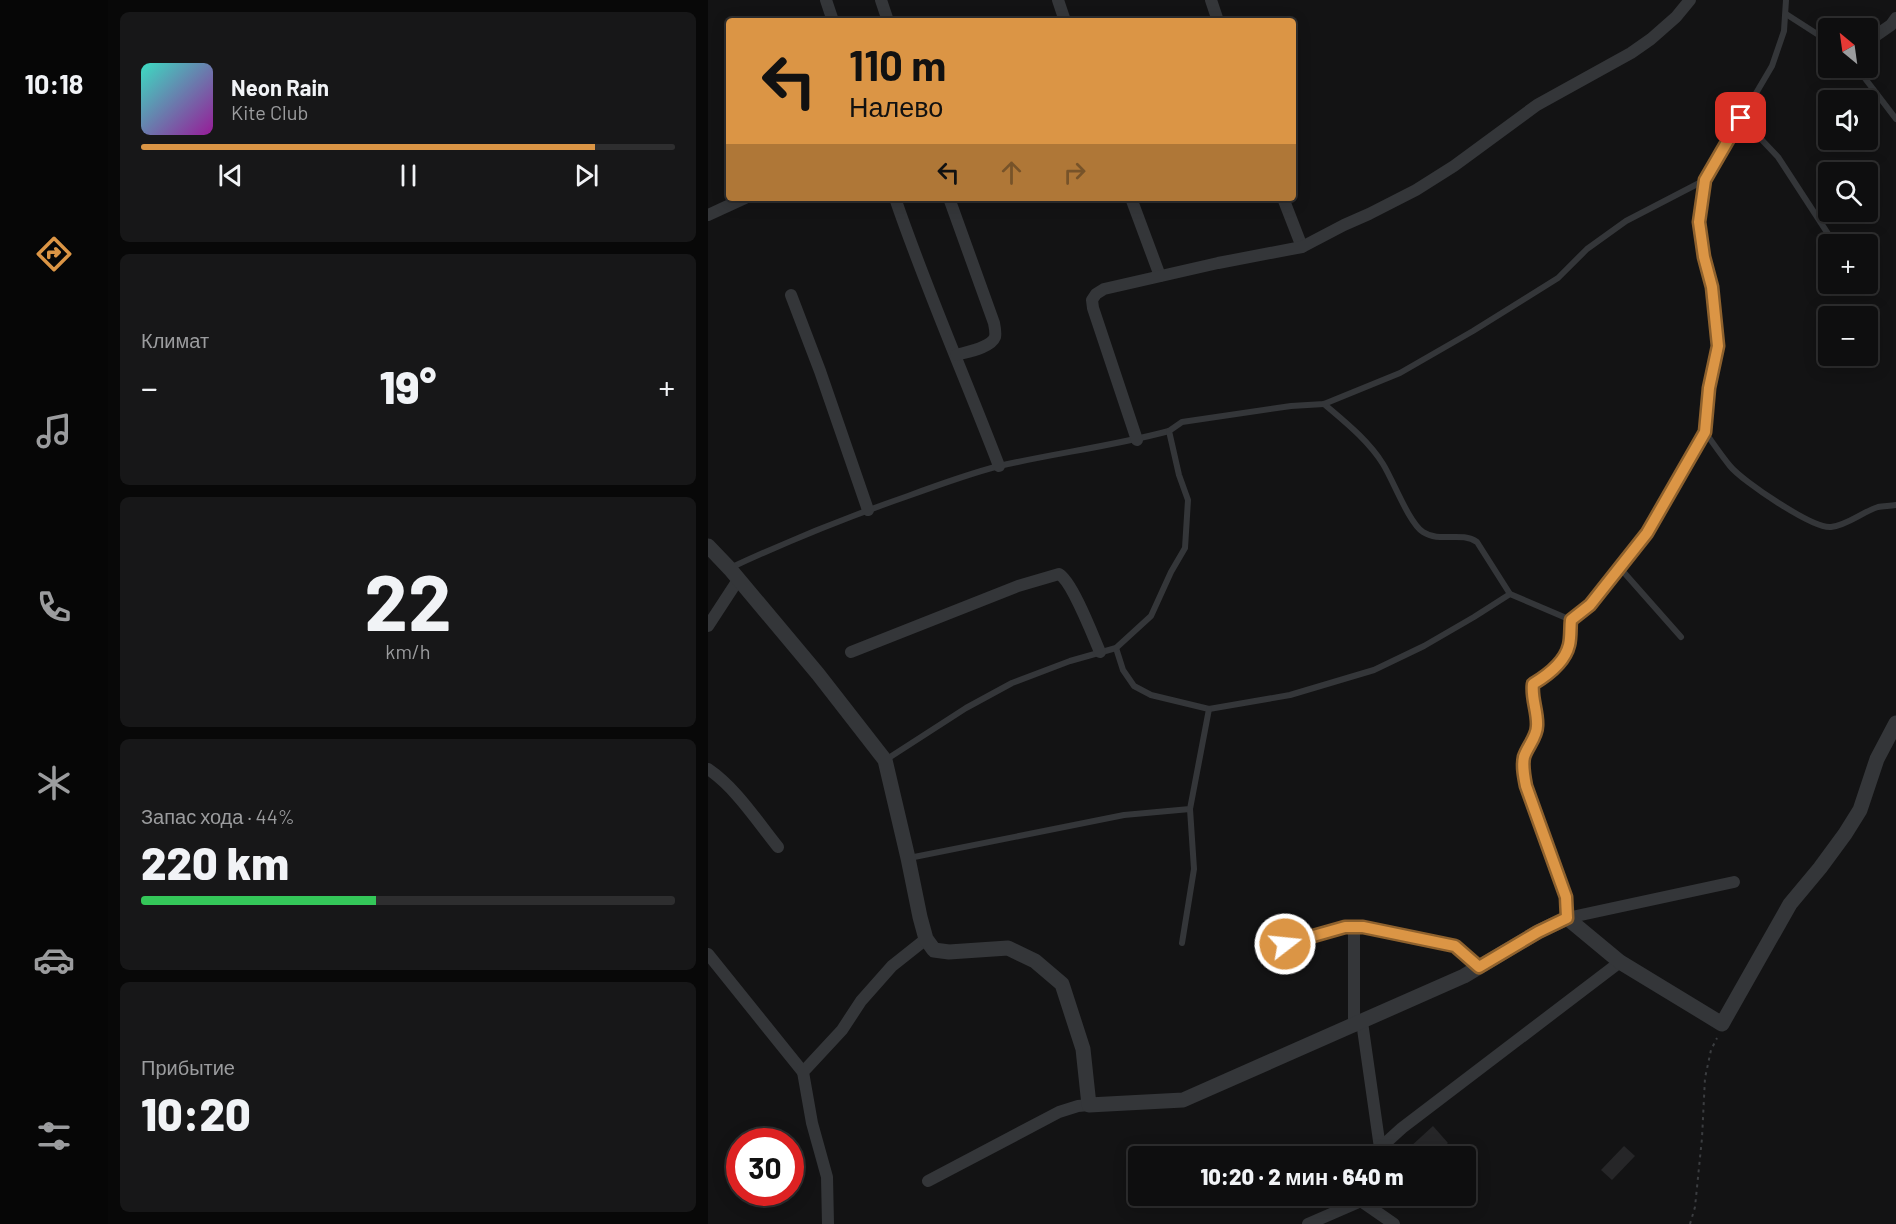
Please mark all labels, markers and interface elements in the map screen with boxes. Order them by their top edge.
north arrow [1818,18,1878,78]
map controls [1818,18,1878,366]
text: 110 m [849,39,946,89]
icon: left [750,42,828,120]
text: 10:18 [25,67,83,99]
text: Neon Rain [231,74,329,100]
text: Налево [849,90,943,122]
button: sound [1818,90,1878,150]
pin [1715,92,1766,143]
text: Kite Club [231,100,308,124]
icon: arrive [1724,101,1757,134]
icon: left [932,156,965,189]
icon: ahead [995,156,1028,189]
icon: right [1058,156,1091,189]
icon: previous [214,159,247,192]
icon: pause [392,159,425,192]
icon: next [570,159,603,192]
button: search [1818,162,1878,222]
icon: directions [33,233,75,275]
button: + [1818,234,1878,294]
button: − [1818,306,1878,366]
text: Климат [141,328,209,352]
text: 19° [380,359,436,413]
text: − [141,367,158,407]
text: + [659,367,675,407]
icon: music [33,410,75,452]
text: 22 [364,553,452,647]
icon: phone [33,586,75,628]
text: km/h [385,639,431,663]
icon: climate [33,762,75,804]
text: Запас хода · 44% [141,804,295,828]
text: 220 km [141,835,289,889]
position arrow [1253,912,1317,976]
icon: car [33,939,75,981]
text: Прибытие [141,1055,235,1079]
text: 10:20 [141,1086,251,1140]
icon: filters [33,1115,75,1157]
speed limit sign: 30 [726,1128,804,1206]
text: 10:20 · 2 мин · 640 m [1200,1163,1404,1189]

